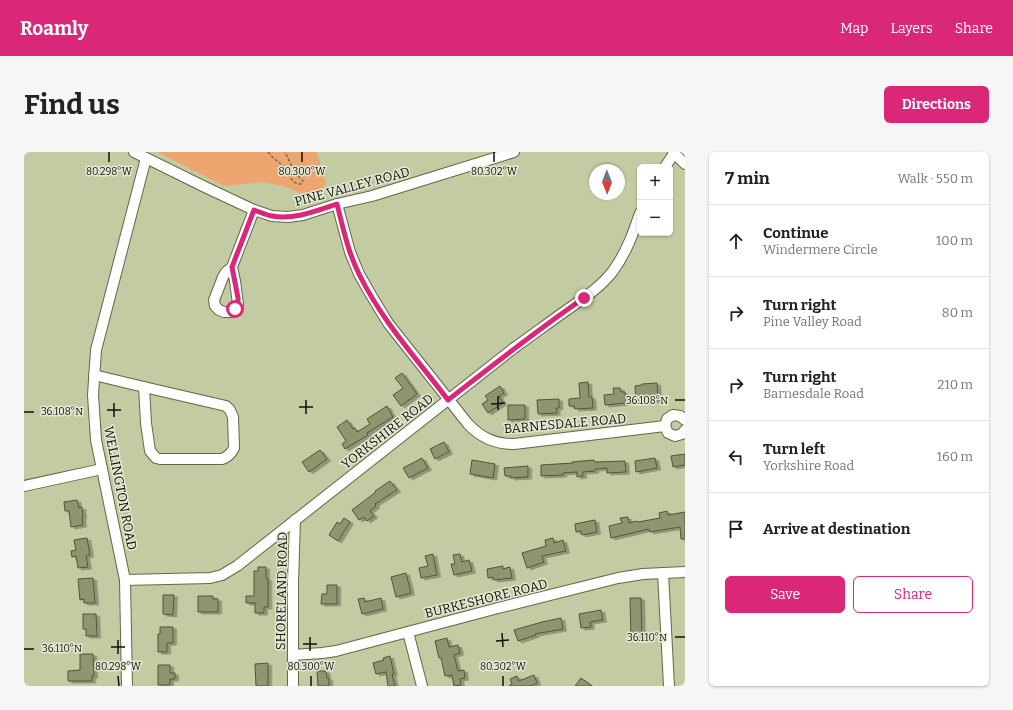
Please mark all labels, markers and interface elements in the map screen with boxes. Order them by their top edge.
text: Roamly [20,17,88,40]
text: Map [840,20,868,37]
text: Layers [890,20,933,37]
text: Share [955,20,993,37]
button: Directions [884,86,989,123]
text: Find us [24,88,120,121]
street label: PINE VALLEY ROAD [293,164,411,209]
north arrow [589,164,625,200]
map controls [637,164,673,236]
button: + [637,164,673,200]
text: 80.298°W [86,166,133,178]
text: 80.300°W [279,166,326,178]
text: 80.302°W [471,166,518,178]
text: 7 min [725,168,770,189]
text: Walk · 550 m [897,171,973,186]
button: − [637,200,673,236]
text: Continue [763,224,829,242]
icon: ahead [725,230,747,252]
text: 100 m [936,233,973,248]
text: Windermere Circle [763,242,878,257]
route end [575,289,593,307]
text: Turn right [763,296,836,314]
route start [226,300,244,318]
icon: right [725,302,747,324]
text: 80 m [942,305,973,320]
text: Pine Valley Road [763,314,862,329]
text: Turn right [763,368,836,386]
icon: right [725,374,747,396]
text: 210 m [937,377,973,392]
text: Barnesdale Road [763,386,864,401]
street label: YORKSHIRE ROAD [338,391,436,472]
text: 36.108°N [626,395,668,407]
text: 36.108°N [41,406,83,418]
street label: BARNESDALE ROAD [503,411,627,436]
street label: WELLINGTON ROAD [101,425,140,551]
text: Turn left [763,440,825,458]
icon: left [725,446,747,468]
text: 160 m [937,449,973,464]
text: Yorkshire Road [763,458,854,473]
icon: arrive [725,518,747,540]
text: Arrive at destination [763,520,910,538]
street label: SHORELAND ROAD [273,532,290,650]
street label: BURKESHORE ROAD [423,576,549,621]
button: Save [725,576,845,613]
button: Share [853,576,973,613]
text: 36.110°N [627,632,667,644]
text: 36.110°N [42,643,82,655]
text: 80.298°W [95,661,142,673]
text: 80.300°W [288,661,335,673]
text: 80.302°W [480,661,527,673]

